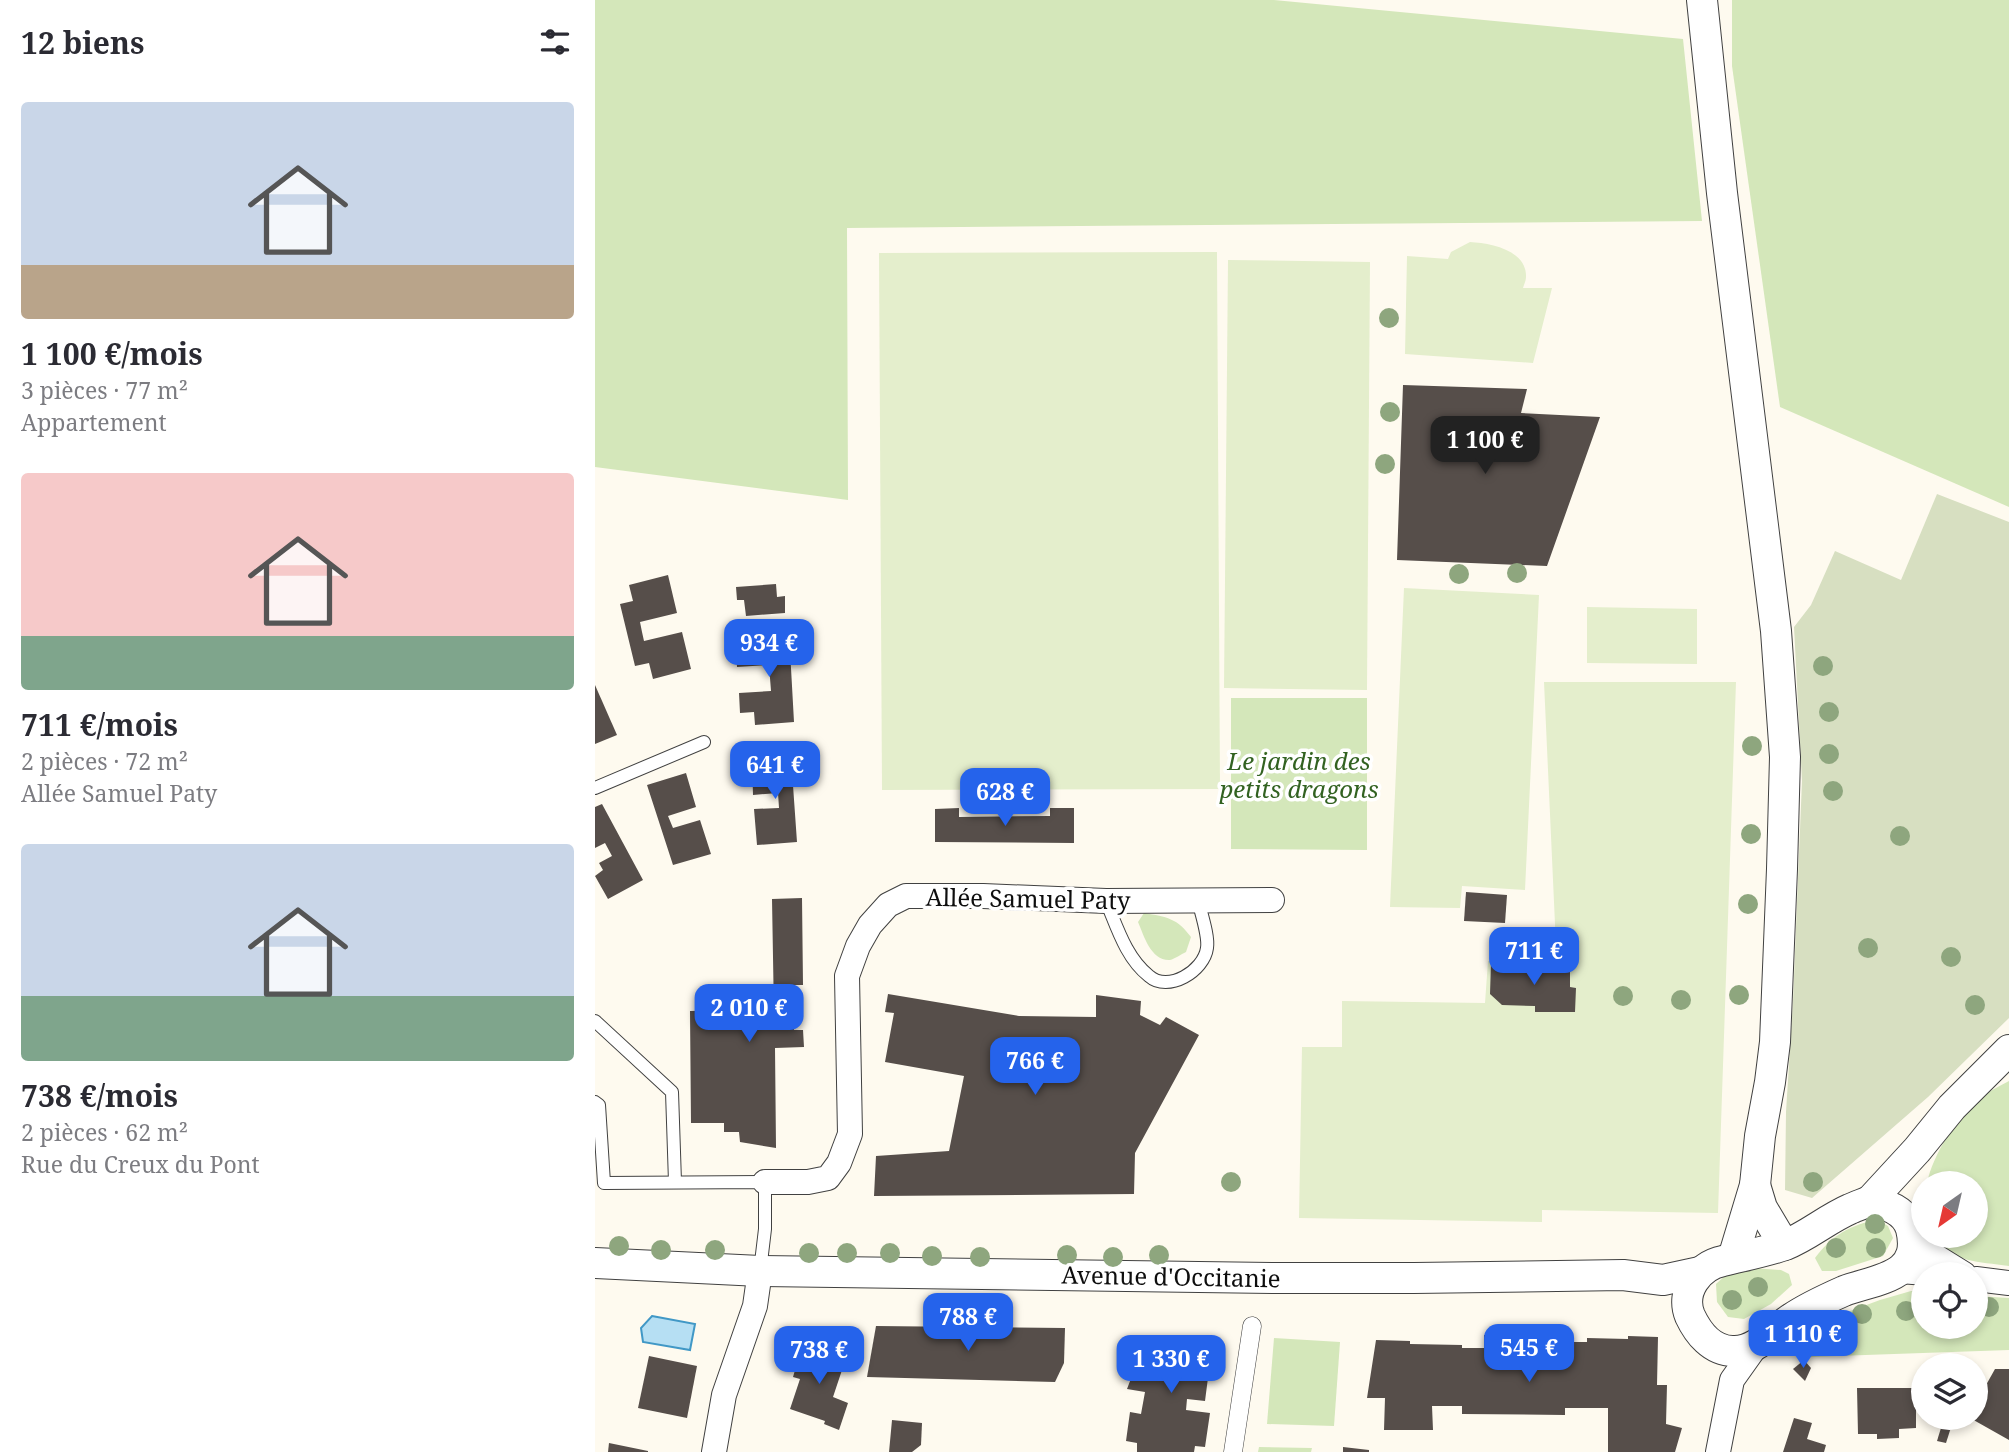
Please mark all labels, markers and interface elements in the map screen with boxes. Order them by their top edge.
text: 12 biens [21,22,144,63]
icon: filters [536,23,574,61]
icon: home [235,147,361,273]
text: 1 100 €/mois [21,333,203,374]
text: 3 pièces · 77 m² [21,374,188,406]
text: Appartement [21,406,167,438]
pin: 1 100 € [1420,416,1550,476]
text: 1 100 € [1447,423,1523,455]
icon: home [235,518,361,644]
pin: 934 € [720,620,818,679]
text: 934 € [740,626,798,658]
text: 711 €/mois [21,704,178,745]
pin: 641 € [726,742,824,801]
park label: Le jardin des petits dragons [1218,744,1379,805]
text: 2 pièces · 72 m² [21,745,188,777]
text: 641 € [746,748,804,780]
pin: 628 € [956,768,1054,828]
text: 628 € [976,775,1034,807]
text: Allée Samuel Paty [21,777,217,809]
street label: Allée Samuel Paty [925,880,1131,916]
icon: home [235,889,361,1015]
pin: 711 € [1485,928,1583,987]
text: 711 € [1505,934,1563,966]
pin: 2 010 € [684,984,814,1044]
text: 2 010 € [711,991,787,1023]
pin: 766 € [986,1038,1084,1097]
text: 766 € [1006,1044,1064,1076]
text: 738 €/mois [21,1075,178,1116]
text: 2 pièces · 62 m² [21,1116,188,1148]
text: Rue du Creux du Pont [21,1148,260,1180]
north arrow [1911,1171,1988,1248]
map controls [1911,1171,1988,1430]
street label: Avenue d'Occitanie [1061,1258,1281,1294]
button: locate [1911,1262,1988,1339]
pin: 788 € [919,1294,1017,1353]
text: 788 € [939,1300,997,1332]
pin: 1 110 € [1738,1310,1868,1370]
text: 1 110 € [1765,1317,1841,1349]
pin: 545 € [1480,1324,1578,1384]
pin: 738 € [770,1326,868,1386]
text: 545 € [1500,1331,1558,1363]
text: 738 € [790,1333,848,1365]
pin: 1 330 € [1106,1336,1236,1395]
text: 1 330 € [1133,1342,1209,1374]
button: layers [1911,1353,1988,1430]

